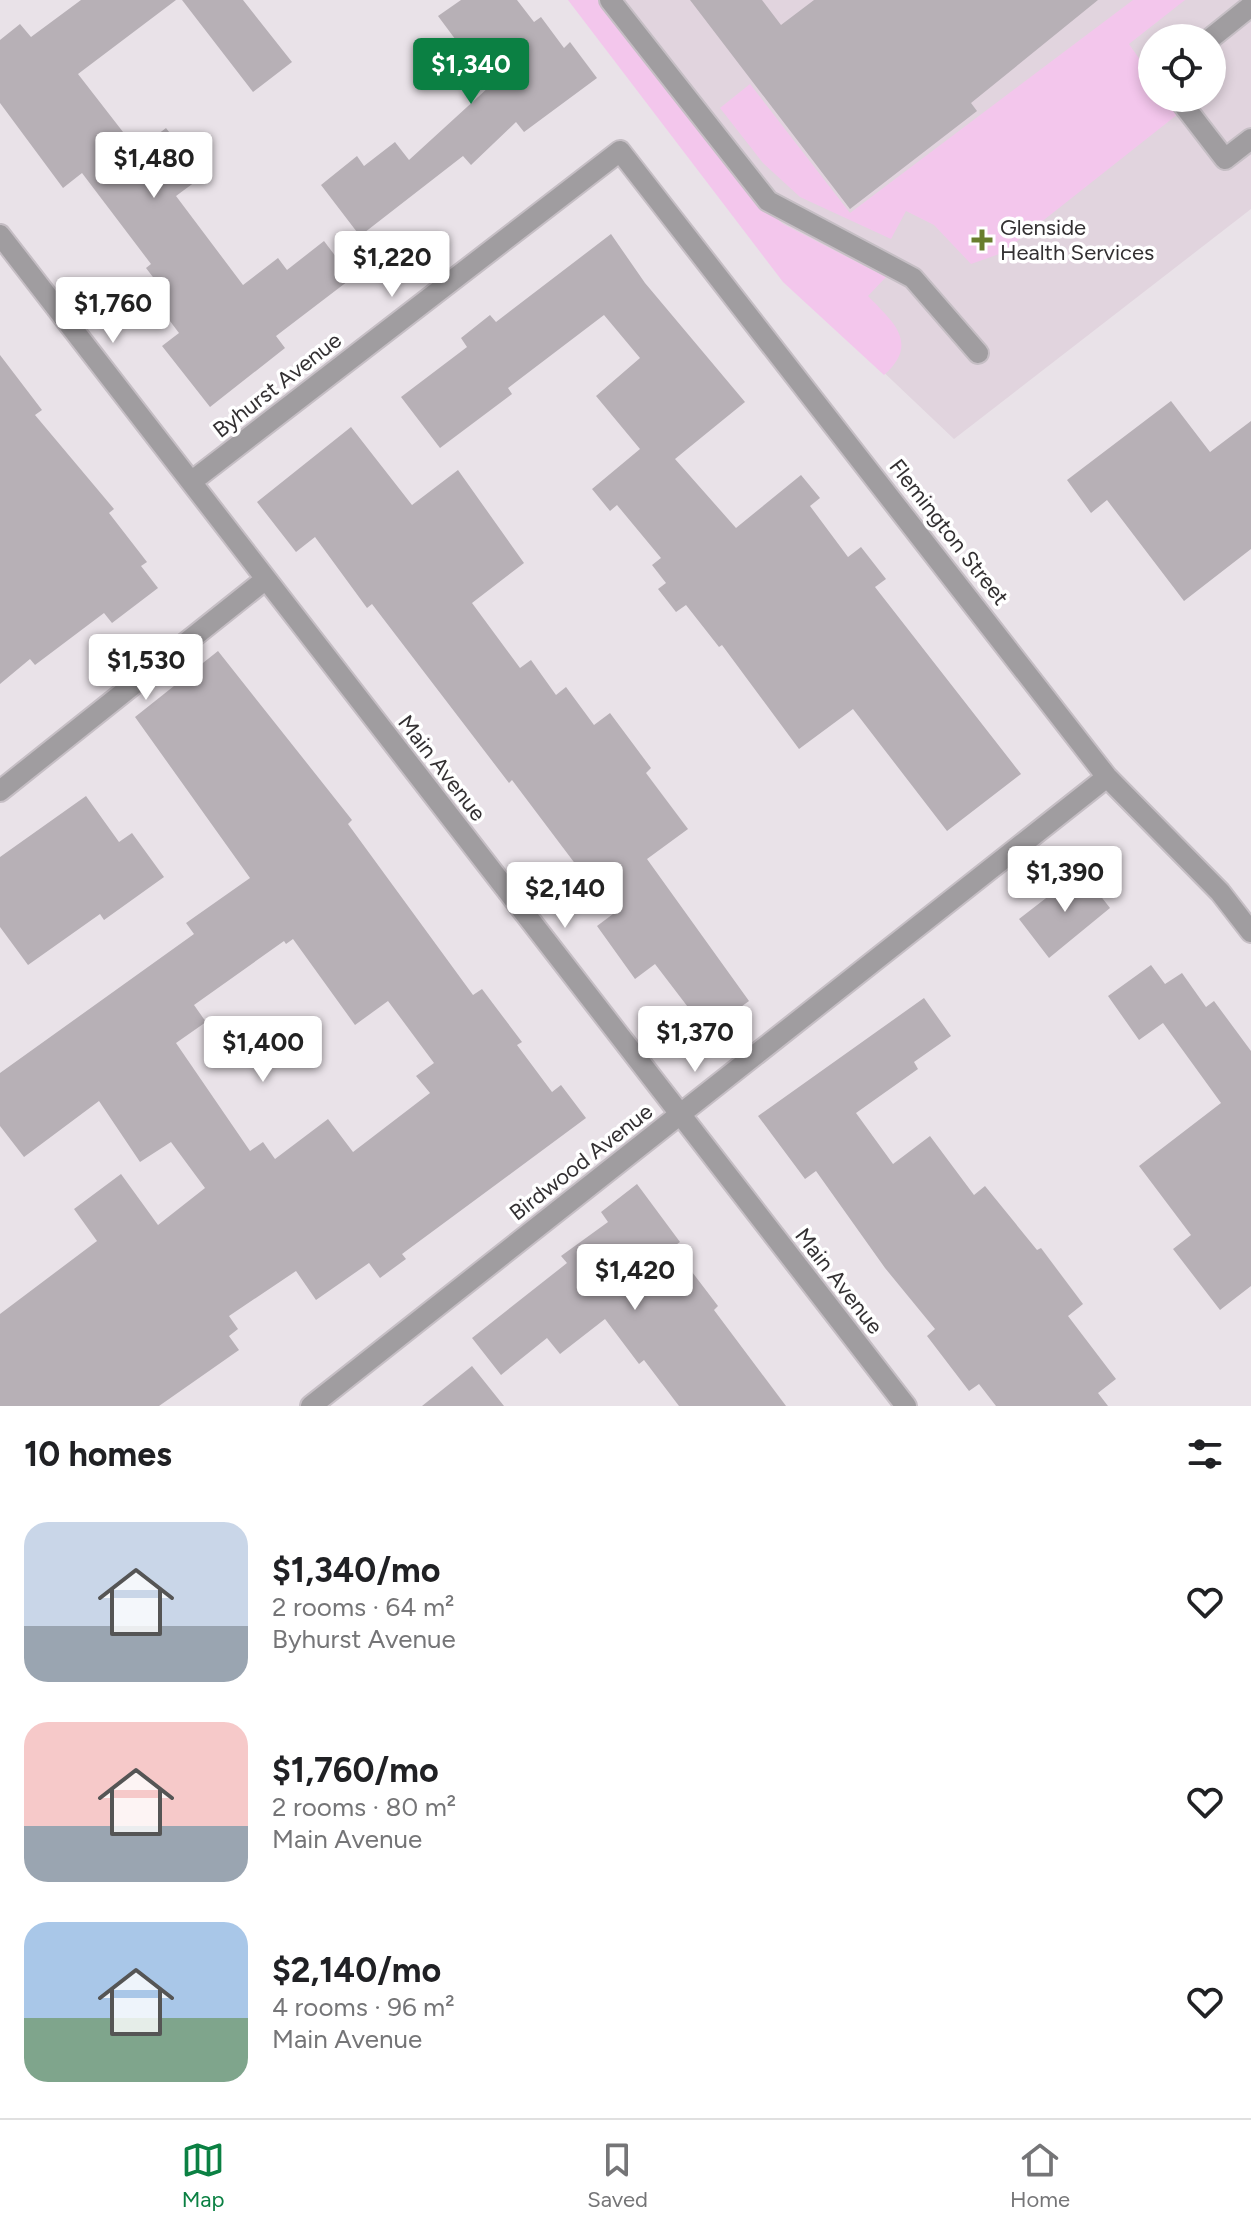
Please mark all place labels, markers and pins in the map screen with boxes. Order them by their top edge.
pin: $1,340 [406,38,536,106]
pin: $1,480 [89,132,219,200]
place label: Glenside Health Services [1000,214,1154,266]
marker: Glenside Health Services [971,229,993,251]
pin: $1,220 [327,231,457,299]
pin: $1,760 [48,277,178,345]
pin: $1,530 [81,634,211,702]
pin: $1,390 [1000,846,1130,914]
pin: $2,140 [500,862,630,930]
pin: $1,370 [630,1006,760,1074]
pin: $1,400 [198,1016,328,1084]
pin: $1,420 [570,1244,700,1312]

